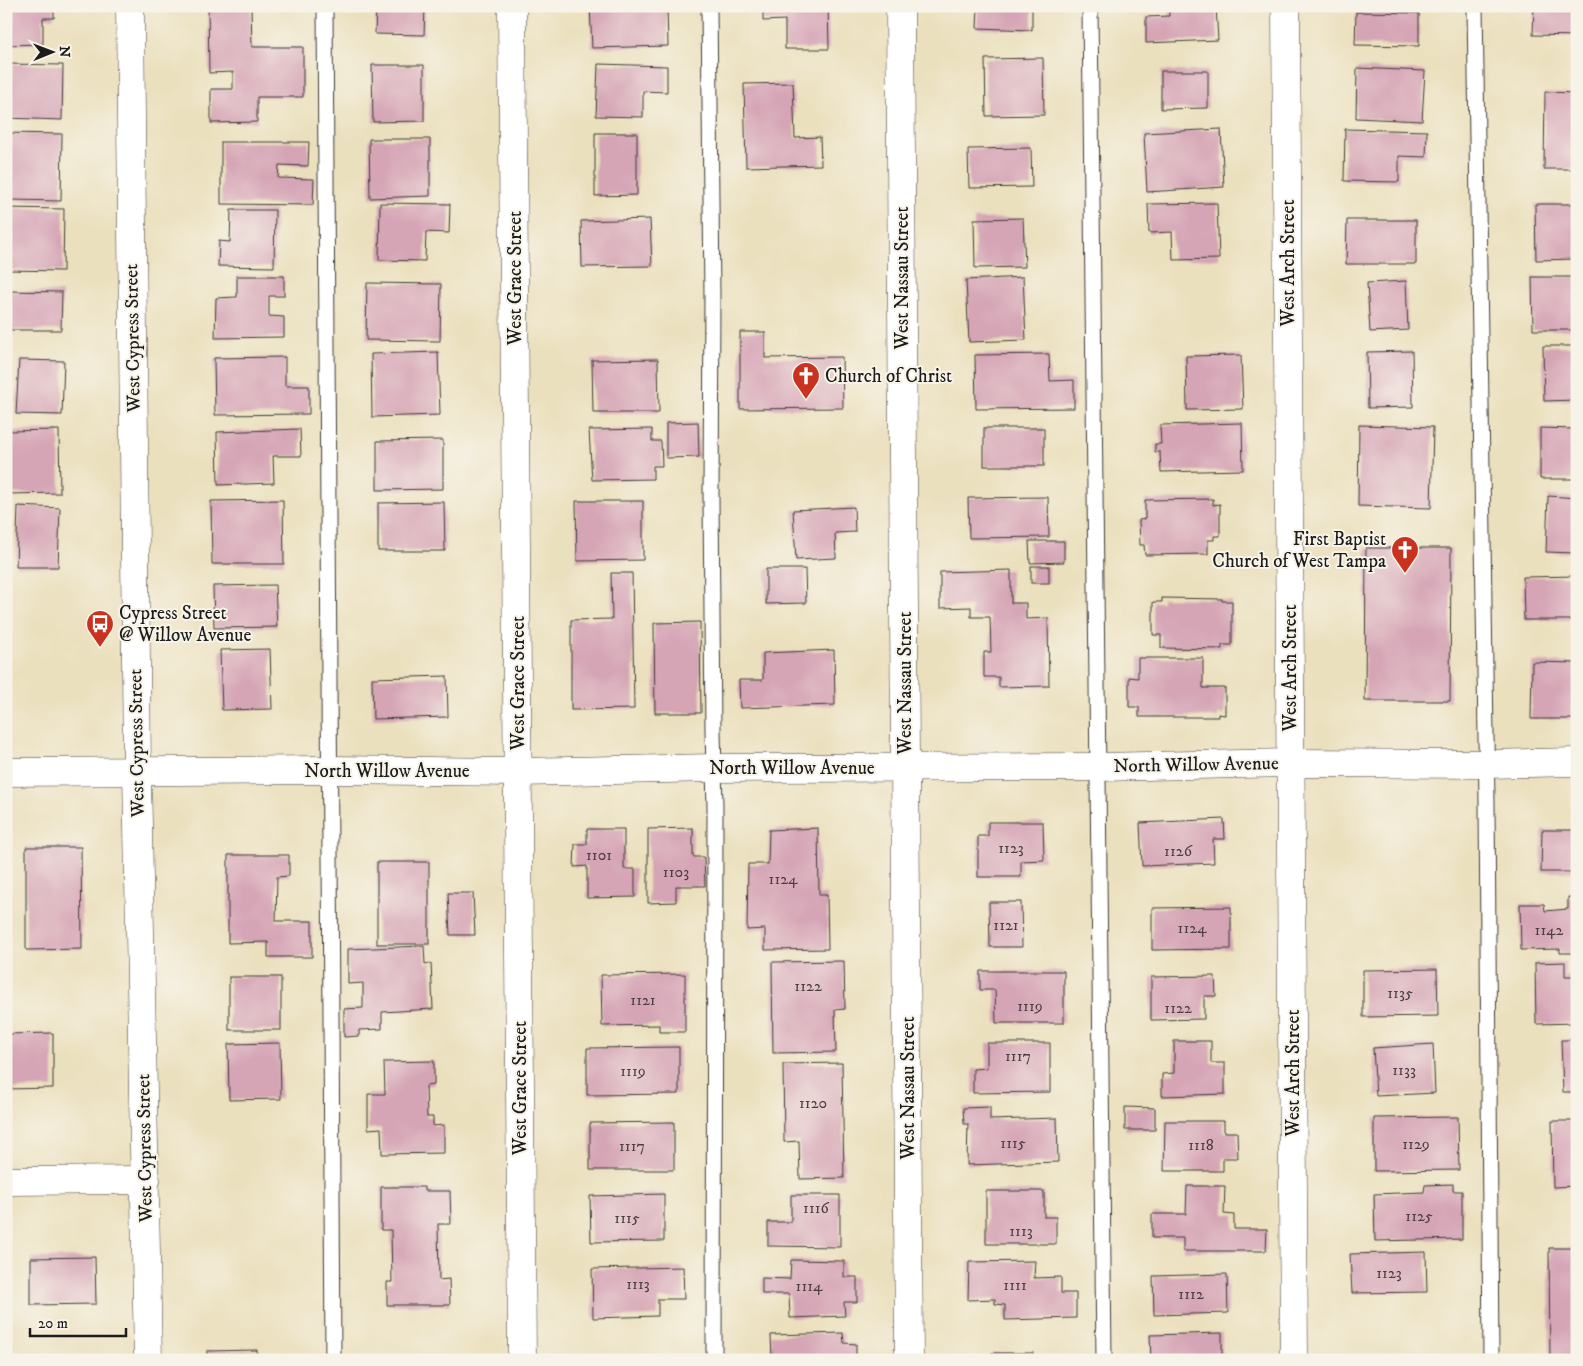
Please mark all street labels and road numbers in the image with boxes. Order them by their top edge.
street label: West Arch Street [1277,199,1300,328]
street label: West Nassau Street [891,206,914,351]
street label: West Grace Street [504,211,527,346]
street label: West Cypress Street [120,264,146,413]
street label: West Arch Street [1279,604,1302,733]
street label: West Nassau Street [894,611,917,756]
street label: West Grace Street [507,616,530,751]
street label: West Cypress Street [124,669,150,818]
street label: North Willow Avenue [1113,752,1279,778]
street label: North Willow Avenue [709,757,875,780]
street label: North Willow Avenue [304,760,470,783]
street label: West Arch Street [1282,1009,1305,1138]
street label: West Nassau Street [897,1016,920,1161]
street label: West Grace Street [509,1021,532,1156]
street label: West Cypress Street [132,1074,158,1223]

